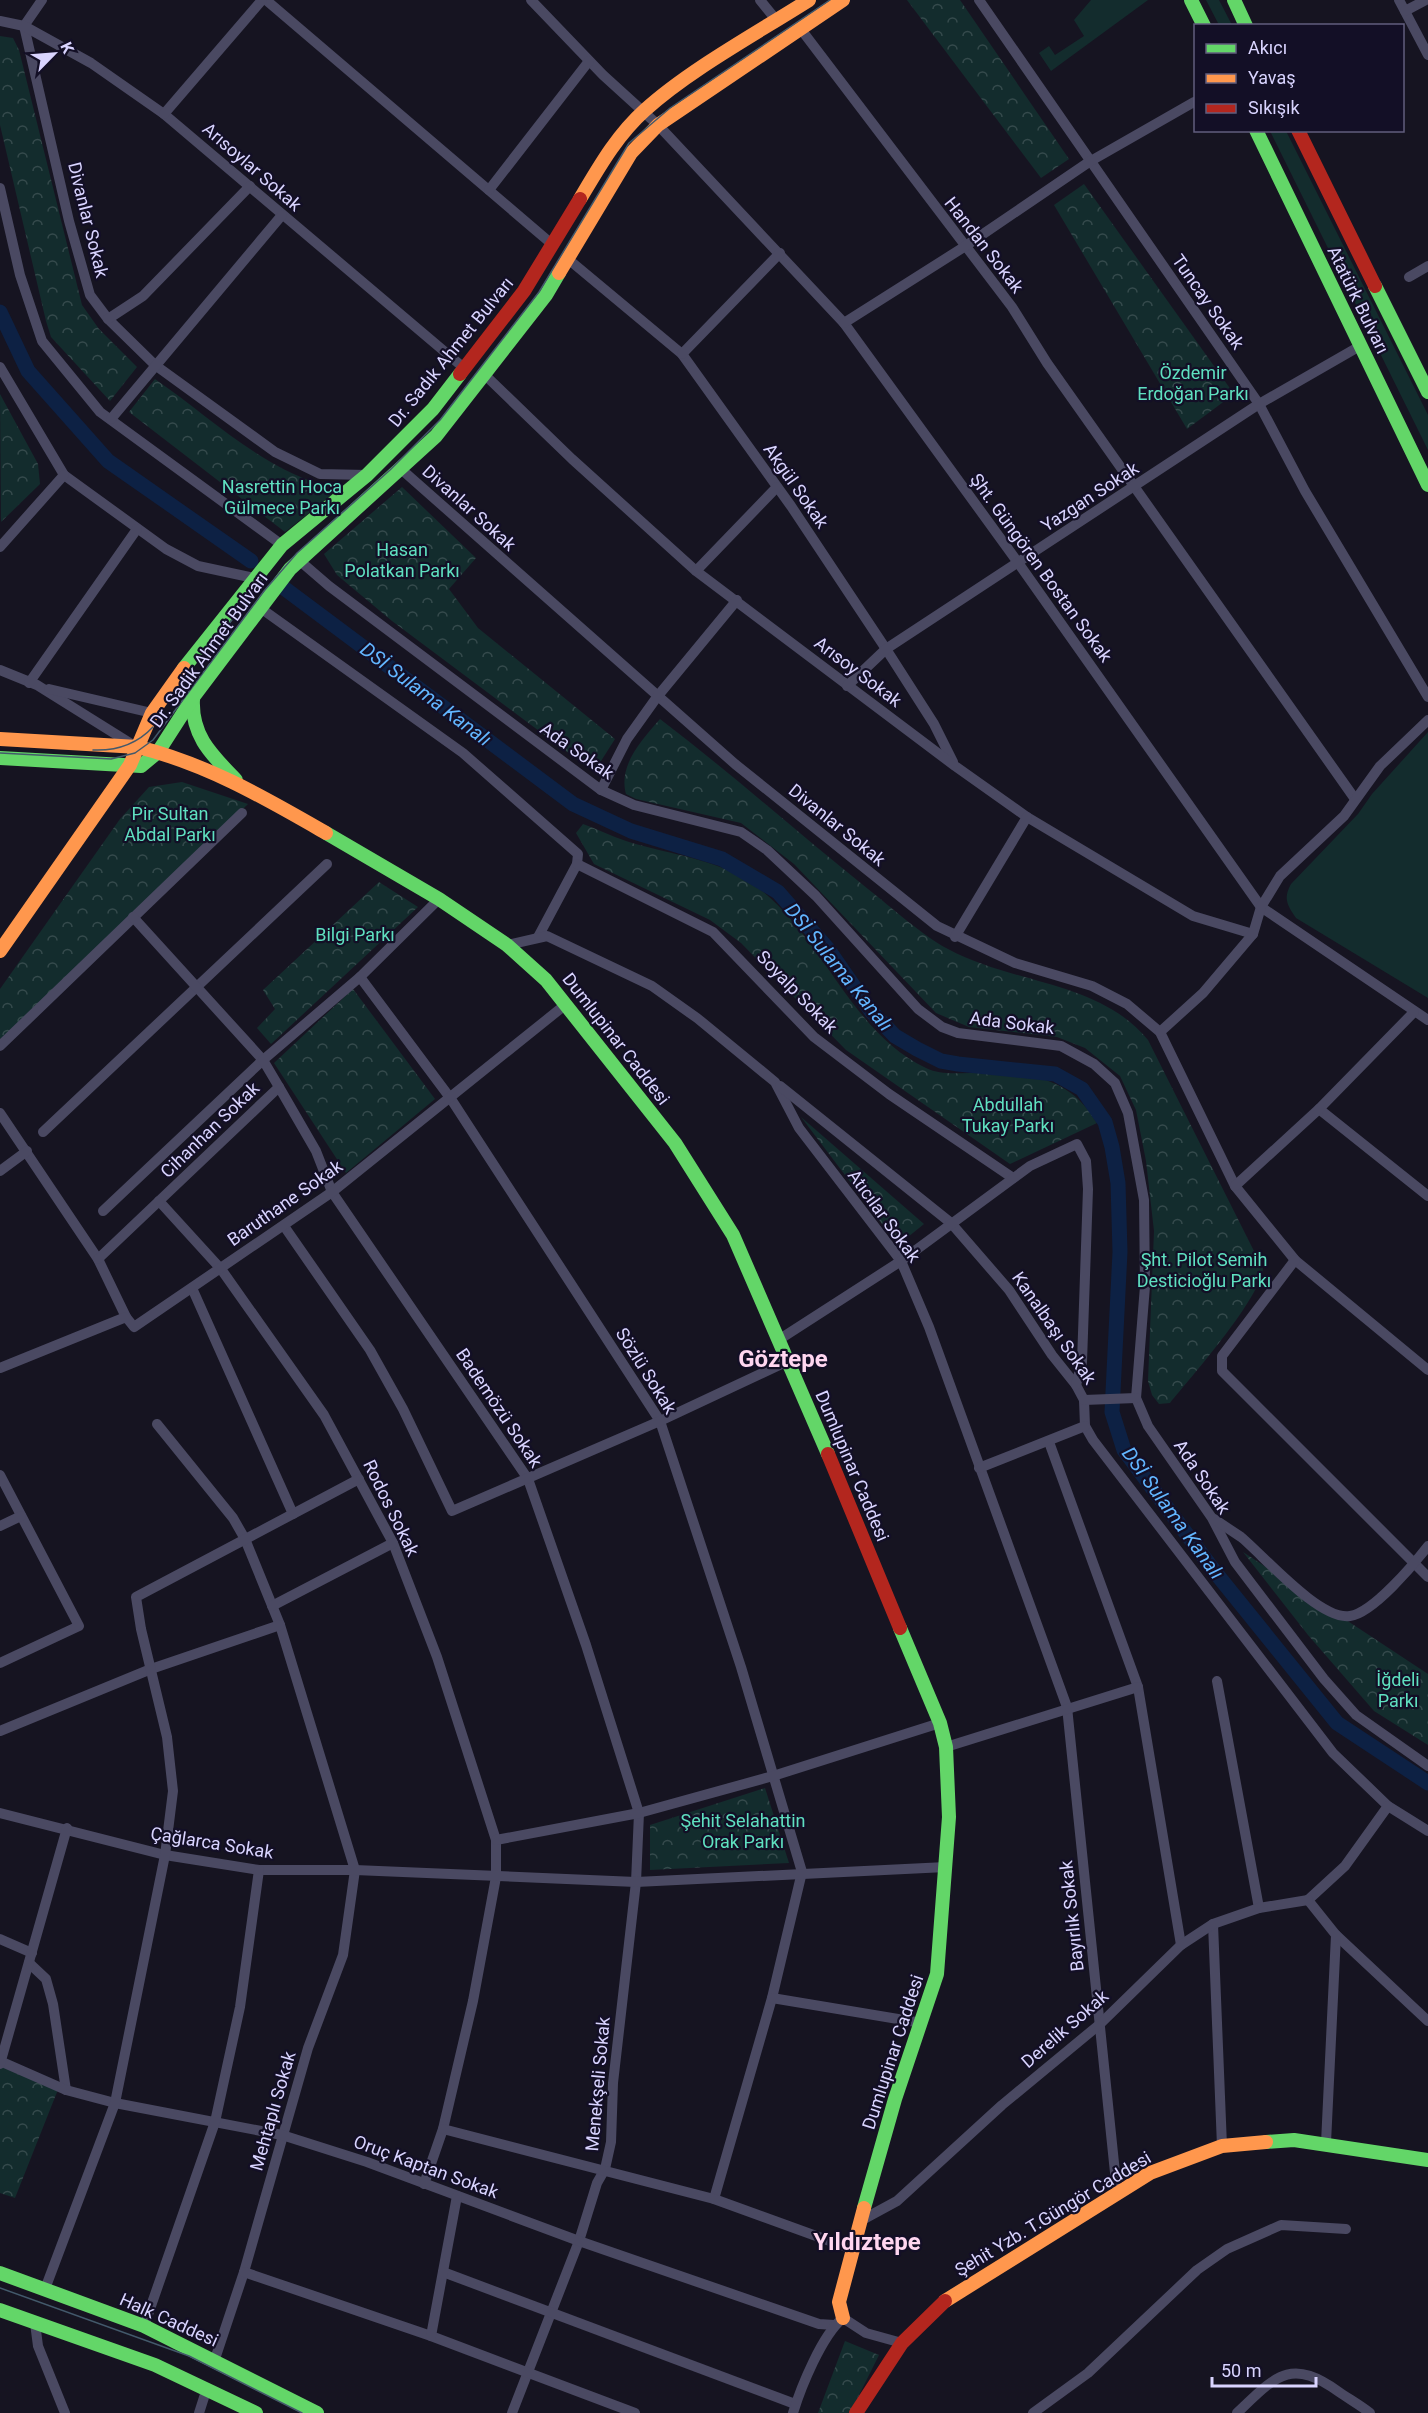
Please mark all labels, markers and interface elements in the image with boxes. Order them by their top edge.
north arrow [24,24,84,84]
legend [1194,24,1404,132]
text: Akıcı [1248,37,1287,58]
text: K [56,39,78,57]
text: Yavaş [1248,67,1296,88]
text: Sıkışık [1248,97,1300,118]
street label: Arısoylar Sokak [199,118,307,216]
street label: Divanlar Sokak [64,160,113,281]
street label: Handan Sokak [940,193,1029,298]
street label: Atatürk Bulvarı [1323,242,1394,357]
street label: Tuncay Sokak [1168,250,1249,354]
street label: Dr. Sadık Ahmet Bulvarı [384,273,517,431]
park label: Özdemir Erdoğan Parkı [1137,362,1249,404]
street label: Akgül Sokak [760,439,834,533]
street label: Yazgan Sokak [1037,457,1143,536]
street label: Divanlar Sokak [418,460,521,556]
street label: Şht. Güngören Bostan Sokak [966,469,1117,667]
park label: Nasrettin Hoca Gülmece Parkı [222,476,342,518]
park label: Hasan Polatkan Parkı [344,539,460,581]
street label: Dr. Sadik Ahmet Bulvarı [145,568,272,731]
street label: Arısoy Sokak [811,632,907,712]
water label: DSİ Sulama Kanalı [356,637,496,751]
street label: Ada Sokak [536,718,619,784]
street label: Divanlar Sokak [785,779,891,871]
park label: Pir Sultan Abdal Parkı [124,803,216,845]
water label: DSİ Sulama Kanalı [780,898,898,1036]
park label: Bilgi Parkı [315,924,395,945]
street label: Soyalp Sokak [753,946,843,1038]
street label: Dumlupinar Caddesi [558,969,674,1109]
street label: Ada Sokak [969,1007,1056,1038]
street label: Cihanhan Sokak [156,1077,264,1182]
park label: Abdullah Tukay Parkı [962,1094,1054,1136]
street label: Baruthane Sokak [223,1155,347,1250]
street label: Atıcılar Sokak [844,1165,926,1267]
park label: Şht. Pilot Semih Desticioğlu Parkı [1137,1249,1271,1291]
street label: Kanalbaşı Sokak [1008,1268,1101,1389]
street label: Sözlü Sokak [612,1324,682,1418]
street label: Bademözü Sokak [452,1344,547,1472]
district label: Göztepe [738,1345,828,1373]
street label: Dumlupinar Caddesi [811,1387,894,1544]
street label: Ada Sokak [1170,1436,1235,1519]
water label: DSİ Sulama Kanalı [1117,1442,1229,1584]
street label: Rodos Sokak [359,1456,424,1560]
park label: İğdeli Parkı [1376,1669,1420,1711]
park label: Şehit Selahattin Orak Parkı [680,1810,806,1852]
street label: Çağlarca Sokak [149,1822,276,1863]
street label: Bayırlık Sokak [1055,1859,1088,1973]
street label: Dumlupinar Caddesi [858,1972,927,2132]
street label: Derelik Sokak [1017,1985,1113,2072]
street label: Menekşeli Sokak [581,2015,614,2152]
street label: Mehtaplı Sokak [245,2048,300,2173]
street label: Oruç Kaptan Sokak [351,2131,502,2203]
street label: Şehit Yzb. T.Güngör Caddesi [951,2147,1155,2281]
district label: Yıldıztepe [813,2228,921,2256]
street label: Halk Caddesi [117,2288,222,2351]
scale bar [1212,2350,1316,2388]
text: 50 m [1221,2360,1261,2381]

